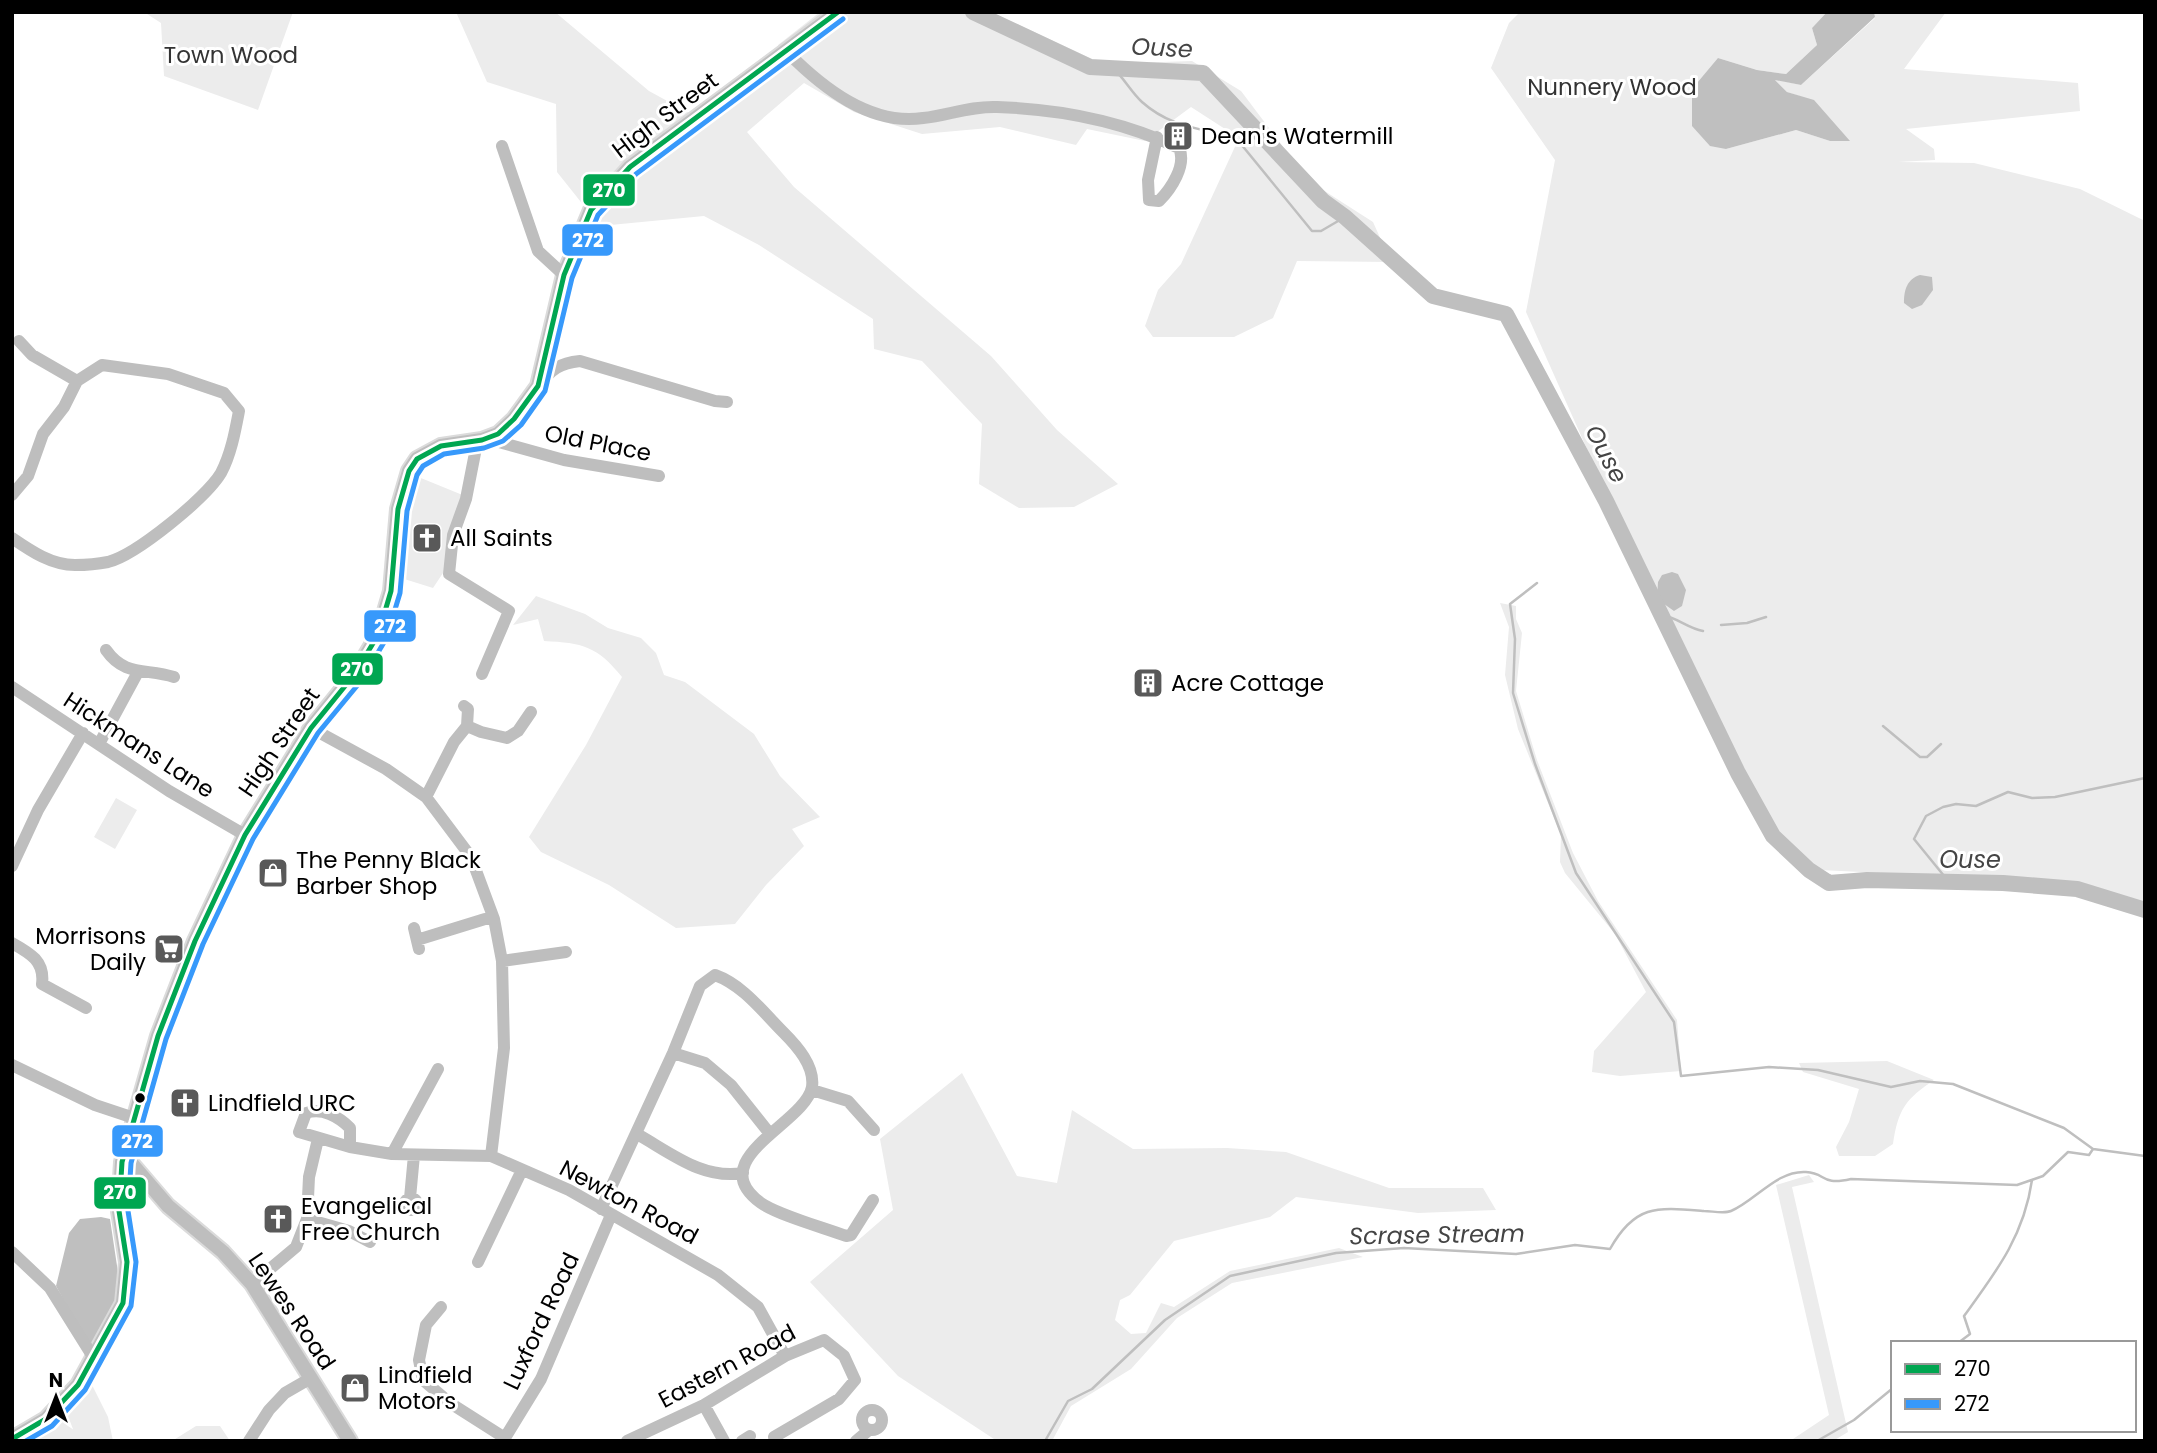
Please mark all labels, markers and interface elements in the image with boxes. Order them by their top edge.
water label: Ouse [1130,29,1194,66]
park label: Town Wood [164,39,298,71]
street label: High Street [605,65,725,165]
park label: Nunnery Wood [1527,71,1697,103]
building icon: Dean's Watermill [1161,119,1195,153]
place label: Dean's Watermill [1201,120,1393,152]
line badge: 270 [582,173,636,207]
text: 270 [592,177,626,204]
line badge: 272 [561,223,614,257]
text: 272 [572,227,604,254]
street label: Old Place [542,417,654,469]
water label: Ouse [1577,419,1636,489]
church icon: All Saints [410,521,444,555]
place label: All Saints [450,522,553,554]
line badge: 272 [363,609,417,643]
text: 272 [374,613,406,640]
line badge: 270 [331,652,384,686]
text: 270 [340,656,374,683]
building icon: Acre Cottage [1131,666,1165,700]
place label: Acre Cottage [1171,667,1324,699]
street label: High Street [231,681,327,803]
street label: Hickmans Lane [57,684,221,806]
water label: Ouse [1939,843,2001,876]
place label: The Penny Black Barber Shop [296,844,481,902]
shop icon: The Penny Black Barber Shop [256,856,290,890]
place label: Morrisons Daily [35,920,146,978]
supermarket icon: Morrisons Daily [152,932,186,966]
church icon: Lindfield URC [168,1086,202,1120]
place label: Lindfield URC [208,1087,356,1119]
unlabelled marker [133,1091,147,1105]
line badge: 272 [111,1124,164,1158]
text: 272 [121,1128,153,1155]
street label: Newton Road [554,1152,704,1252]
line badge: 270 [93,1176,147,1210]
text: 270 [103,1179,137,1206]
place label: Evangelical Free Church [301,1190,440,1248]
church icon: Evangelical Free Church [261,1202,295,1236]
water label: Scrase Stream [1349,1216,1525,1253]
street label: Lewes Road [241,1246,343,1376]
street label: Luxford Road [495,1247,587,1395]
street label: Eastern Road [653,1316,801,1416]
legend [1891,1341,2136,1432]
text: 270 [1954,1354,1991,1383]
place label: Lindfield Motors [378,1359,473,1417]
north arrow [21,1362,91,1432]
text: N [49,1367,63,1394]
shop icon: Lindfield Motors [338,1371,372,1405]
text: 272 [1954,1389,1990,1418]

